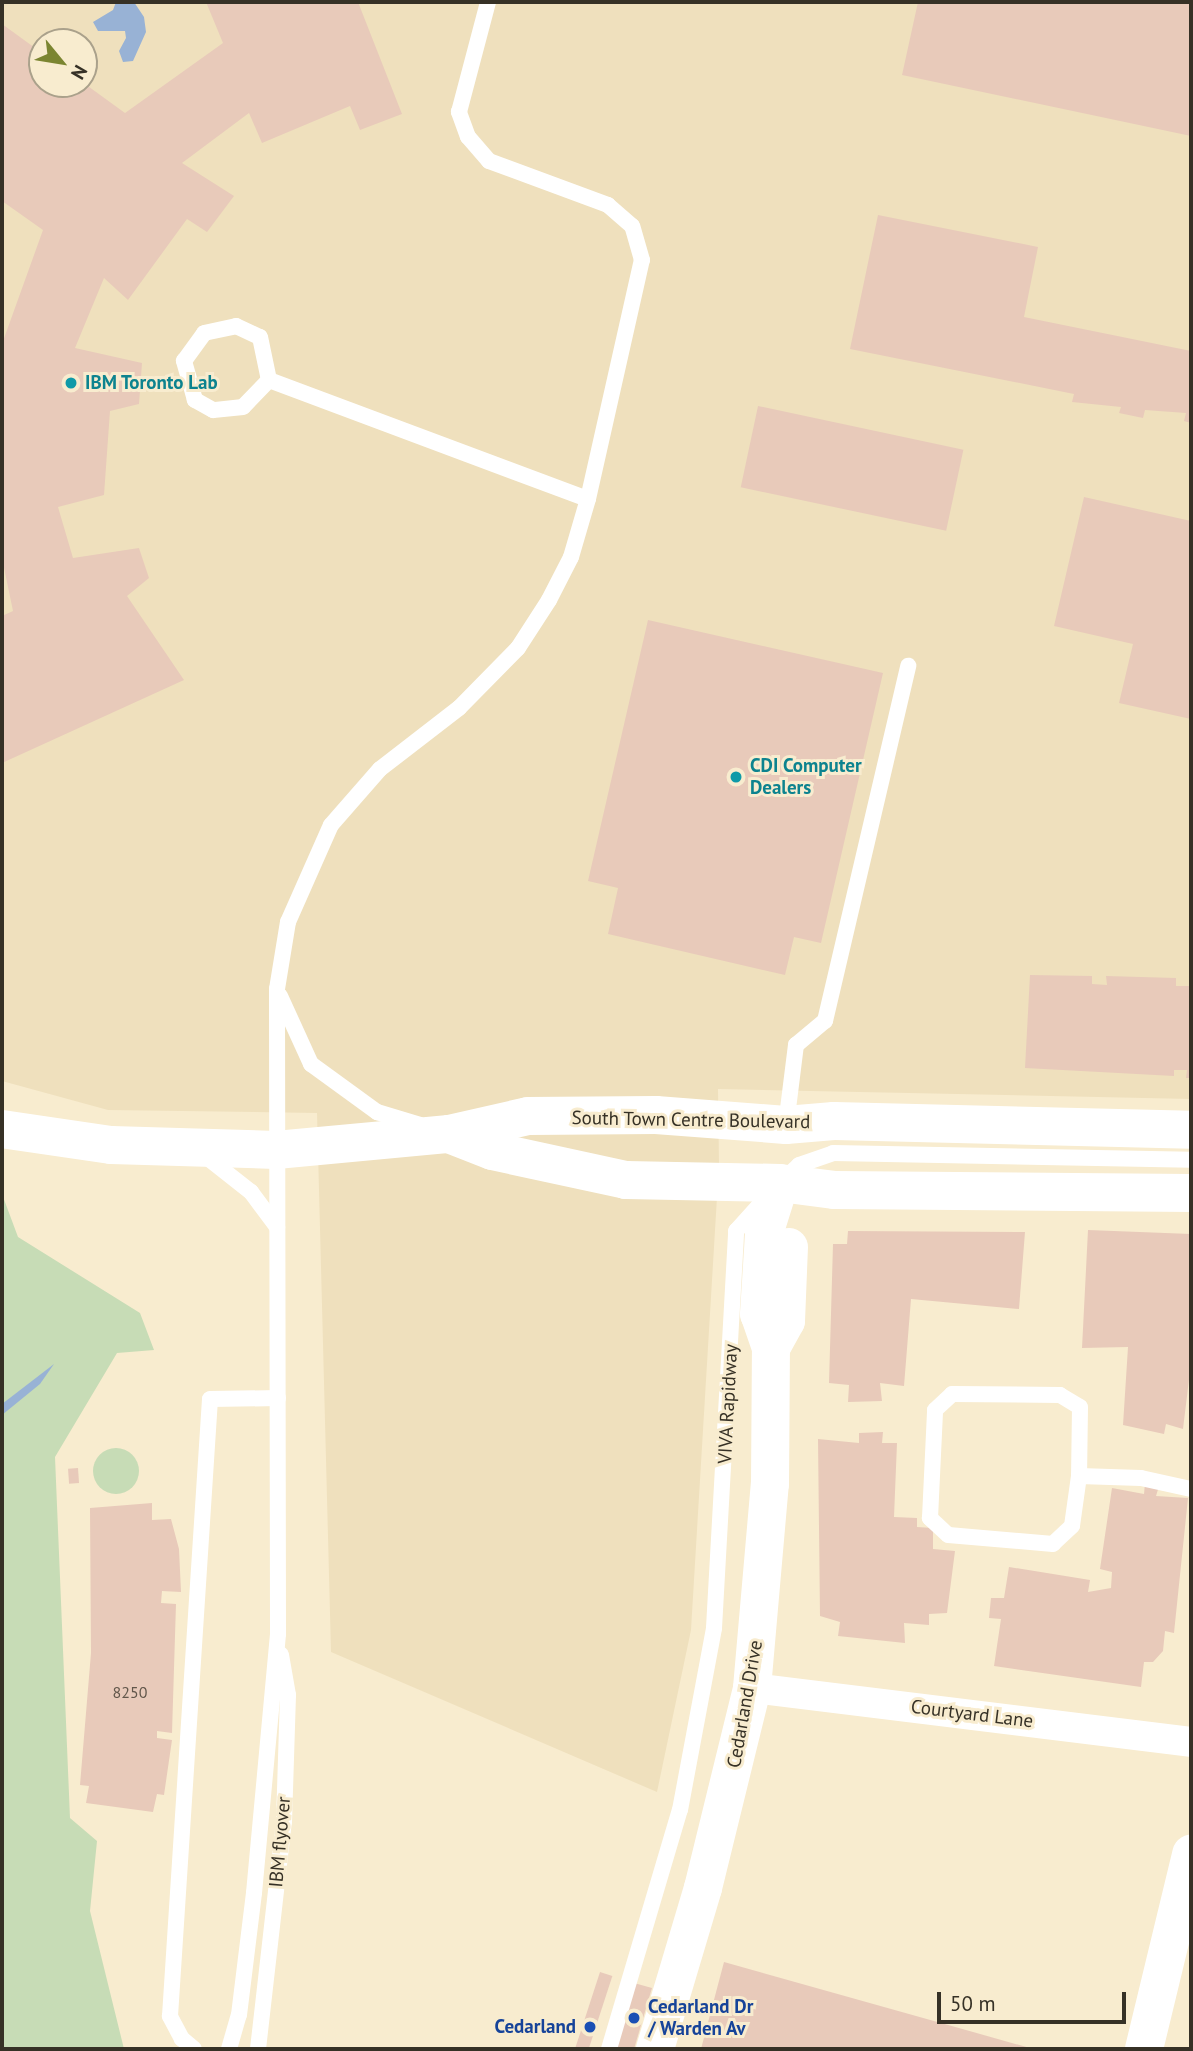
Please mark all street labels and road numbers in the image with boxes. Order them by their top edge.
street label: South Town Centre Boulevard [571,1107,811,1133]
street label: VIVA Rapidway [713,1343,743,1465]
street label: Cedarland Drive [723,1638,767,1770]
street label: Courtyard Lane [910,1695,1034,1733]
street label: IBM flyover [265,1795,295,1889]

